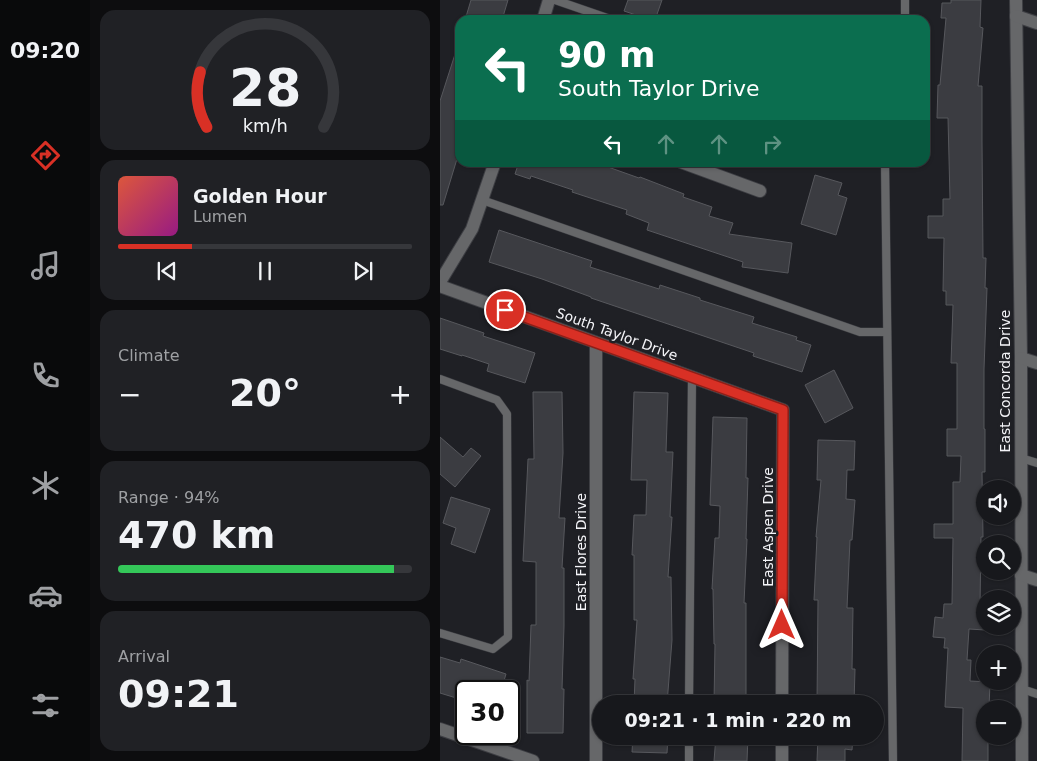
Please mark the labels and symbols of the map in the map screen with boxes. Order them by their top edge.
pin [484,289,526,331]
street label: South Taylor Drive [554,305,680,363]
street label: East Concorda Drive [997,310,1013,452]
street label: East Aspen Drive [760,467,776,587]
street label: East Flores Drive [573,493,589,611]
position arrow [755,598,807,650]
speed limit sign: 30 [455,680,520,745]

